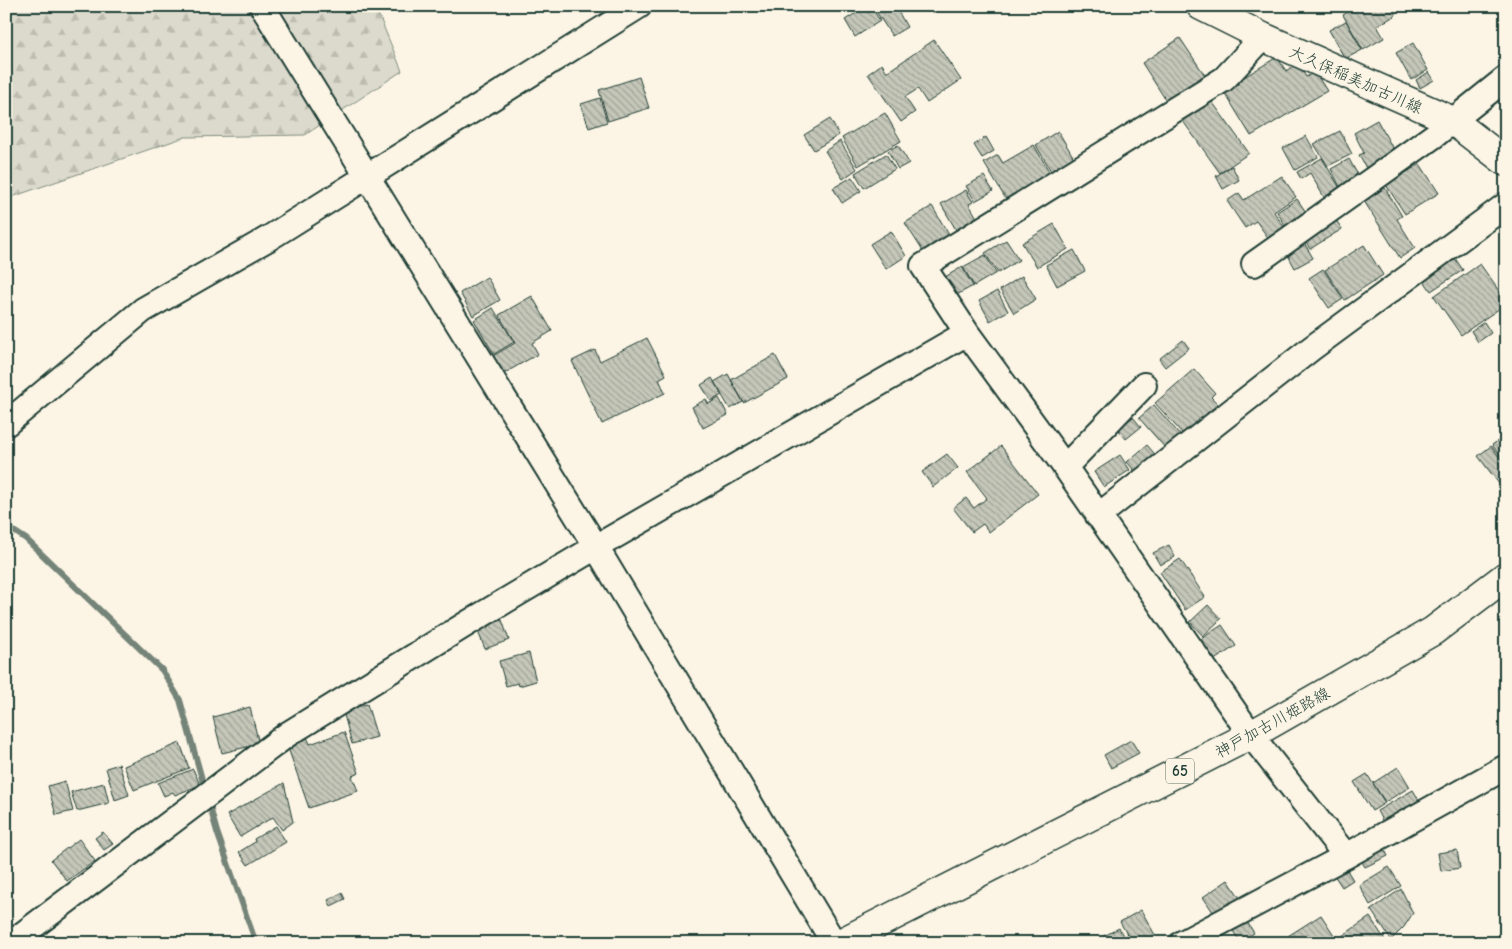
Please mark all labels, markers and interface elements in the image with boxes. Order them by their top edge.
street label: 大久保稲美加古川線 [1286,42,1425,117]
street label: 神戸加古川姫路線 [1212,684,1333,762]
road number: 65 [1166,758,1194,784]

